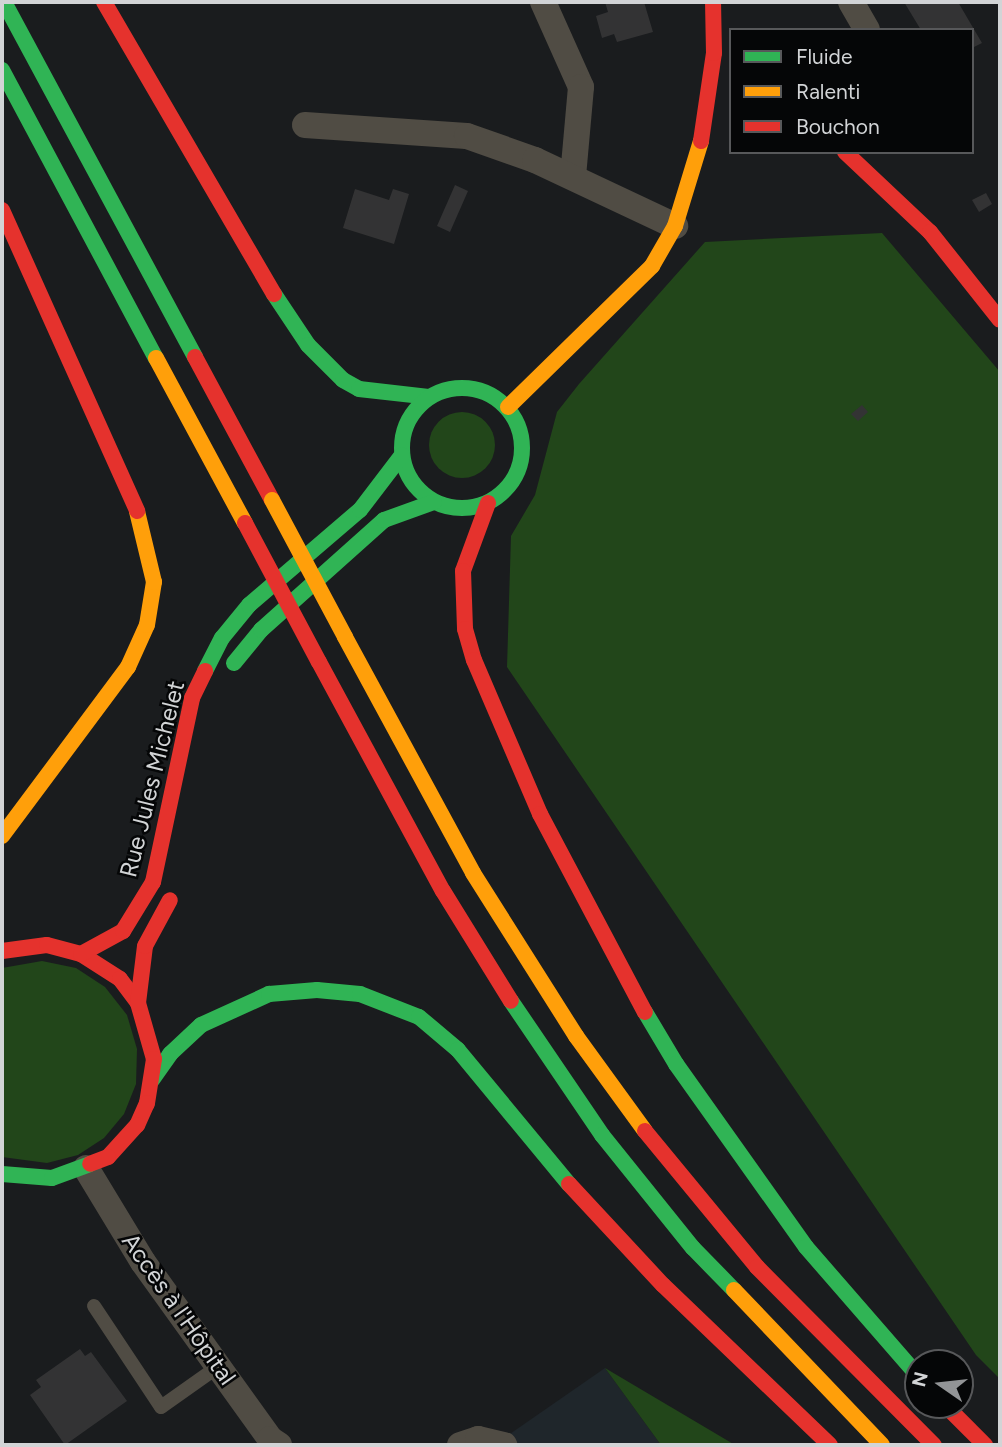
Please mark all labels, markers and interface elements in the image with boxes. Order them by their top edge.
legend [729,28,974,154]
text: Fluide [796,44,852,69]
text: Ralenti [796,79,860,104]
text: Bouchon [796,114,880,139]
street label: Rue Jules Michelet [114,678,190,880]
street label: Accès à l'Hôpital [116,1228,242,1390]
north arrow [904,1349,974,1419]
text: N [907,1369,933,1389]

